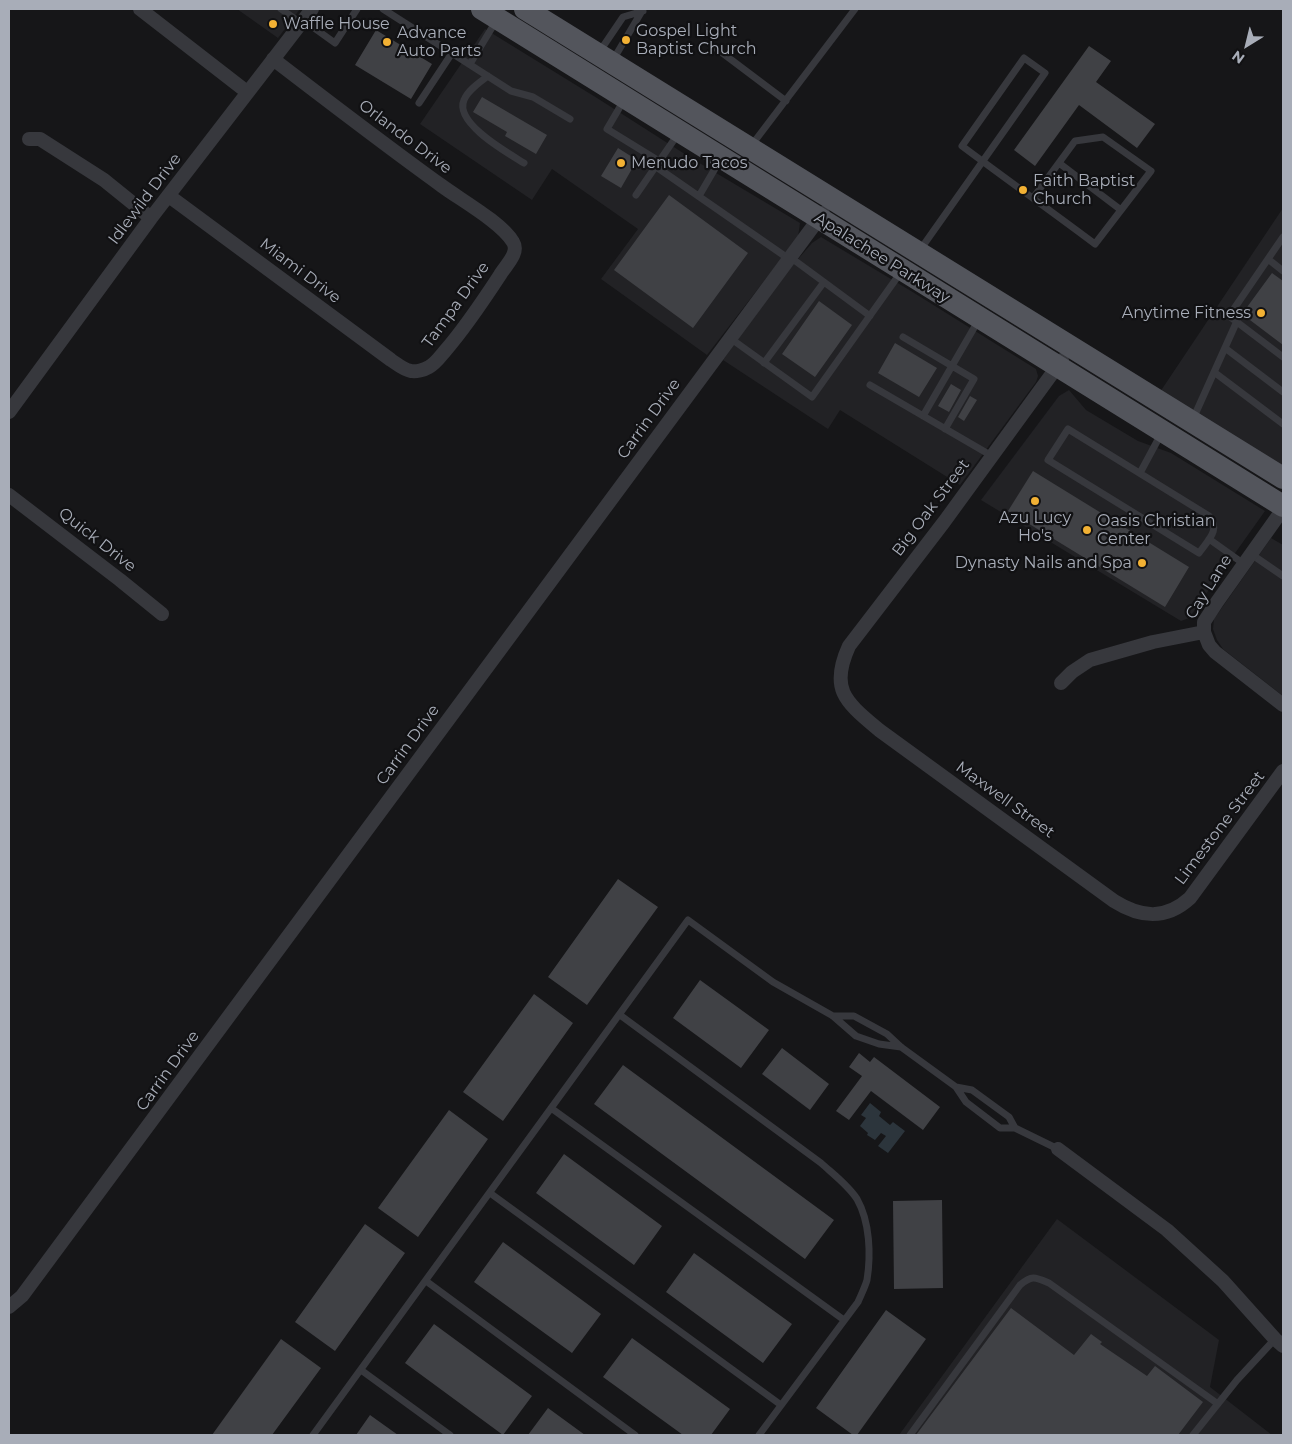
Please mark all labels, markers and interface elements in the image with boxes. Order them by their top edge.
place label: Waffle House [283,14,390,34]
marker: Waffle House [267,18,279,30]
north arrow [1222,20,1272,70]
place label: Gospel Light Baptist Church [636,21,756,59]
place label: Advance Auto Parts [397,23,481,61]
marker: Gospel Light Baptist Church [620,34,632,46]
marker: Advance Auto Parts [381,36,393,48]
text: N [1228,47,1248,68]
street label: Orlando Drive [355,96,455,178]
street label: Idlewild Drive [105,150,185,248]
place label: Menudo Tacos [631,153,747,173]
marker: Menudo Tacos [615,157,627,169]
place label: Faith Baptist Church [1033,171,1135,209]
marker: Faith Baptist Church [1017,184,1029,196]
street label: Apalachee Parkway [811,208,953,308]
street label: Miami Drive [256,234,344,308]
street label: Tampa Drive [418,258,494,352]
place label: Anytime Fitness [1122,303,1251,323]
marker: Anytime Fitness [1255,307,1267,319]
street label: Carrin Drive [613,375,685,463]
street label: Big Oak Street [888,456,974,560]
marker: Azu Lucy Ho's [1029,495,1041,507]
street label: Quick Drive [54,504,140,576]
place label: Azu Lucy Ho's [999,508,1071,546]
place label: Oasis Christian Center [1097,511,1216,549]
marker: Oasis Christian Center [1081,524,1093,536]
street label: Cay Lane [1182,551,1236,623]
place label: Dynasty Nails and Spa [955,553,1132,573]
marker: Dynasty Nails and Spa [1136,557,1148,569]
street label: Carrin Drive [372,701,444,789]
street label: Maxwell Street [952,758,1058,842]
street label: Limestone Street [1171,767,1269,889]
street label: Carrin Drive [132,1027,204,1115]

